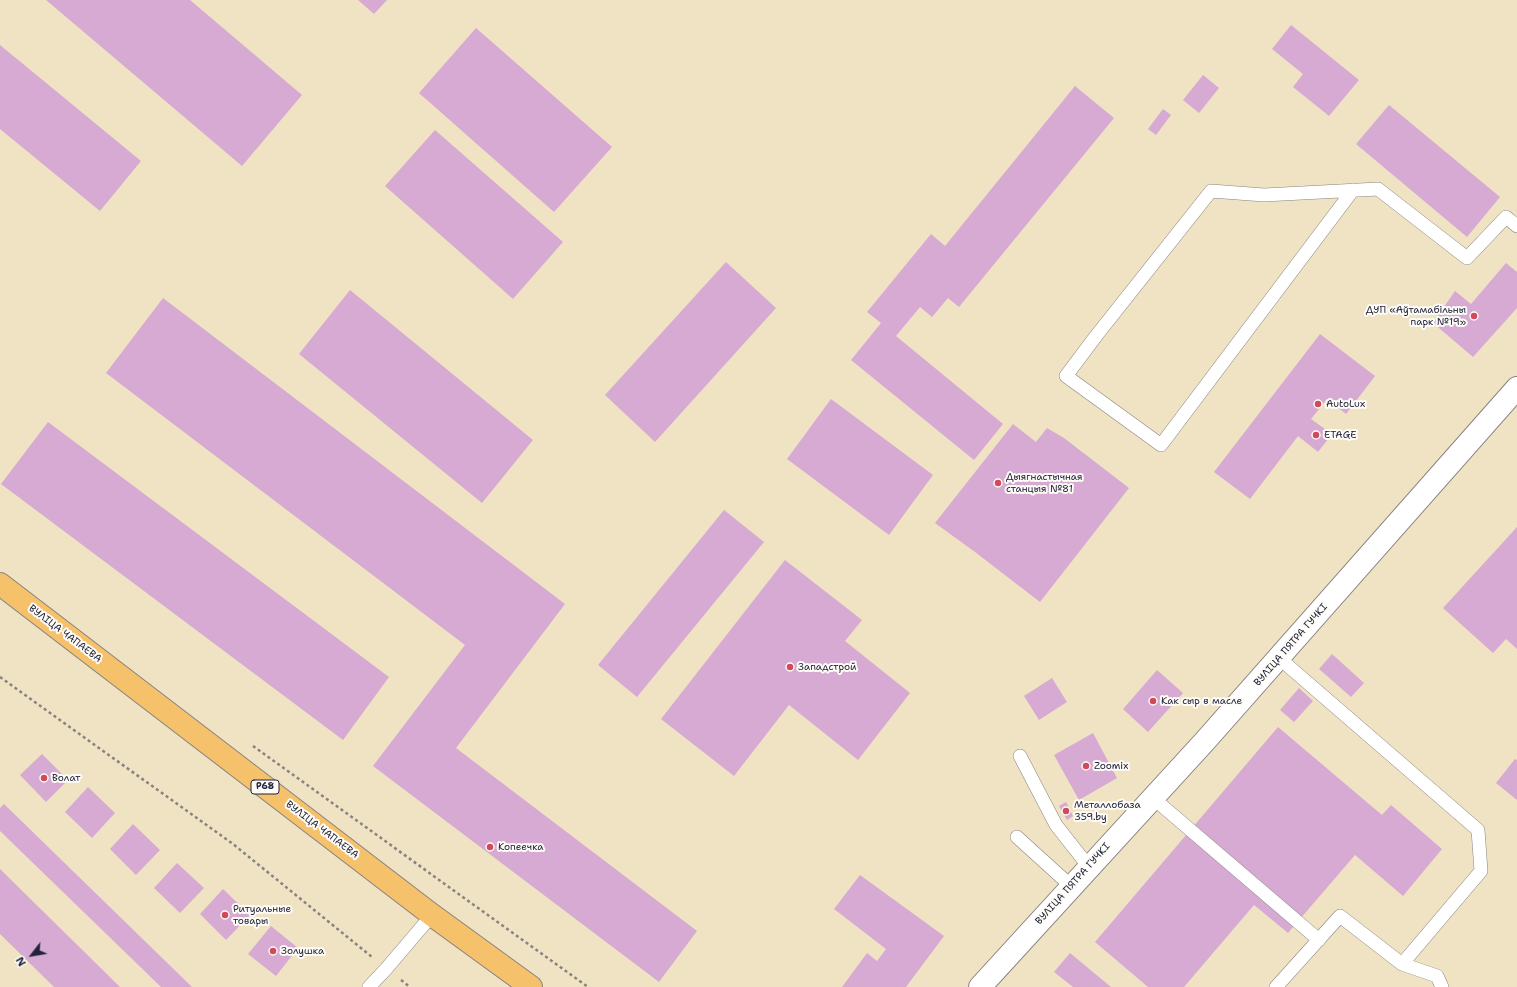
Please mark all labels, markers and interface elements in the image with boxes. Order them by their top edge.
place label: ДУП «Аўтамабільны парк №19» [1366,304,1466,328]
marker: ДУП «Аўтамабільны парк №19» [1469,311,1479,321]
place label: AutoLux [1326,398,1365,410]
marker: AutoLux [1313,399,1323,409]
place label: ETAGE [1324,429,1356,441]
marker: ETAGE [1311,430,1321,440]
place label: Дыягнастычная станцыя №81 [1006,471,1083,494]
marker: Дыягнастычная станцыя №81 [993,478,1003,488]
street label: ВУЛІЦА ПЯТРА ГУЧКІ [1252,601,1330,689]
street label: ВУЛІЦА ЧАПАЕВА [26,603,104,665]
place label: Западстрой [798,661,857,673]
marker: Западстрой [785,662,795,672]
place label: Как сыр в масле [1161,695,1242,707]
marker: Как сыр в масле [1148,696,1158,706]
place label: Zoomix [1094,760,1128,772]
marker: Zoomix [1081,761,1091,771]
place label: Волат [52,772,80,784]
marker: Волат [39,773,49,783]
road number: Р68 [251,780,279,794]
street label: ВУЛІЦА ЧАПАЕВА [283,799,361,861]
place label: Металлобаза 359.by [1074,799,1141,822]
marker: Металлобаза 359.by [1061,806,1071,816]
place label: Копеечка [498,841,544,853]
street label: ВУЛІЦА ПЯТРА ГУЧКІ [1033,841,1113,927]
marker: Копеечка [485,842,495,852]
place label: Ритуальные товары [233,903,291,926]
marker: Ритуальные товары [220,910,230,920]
north arrow [12,935,52,975]
place label: Золушка [281,945,324,957]
marker: Золушка [268,946,278,956]
text: N [13,954,30,969]

